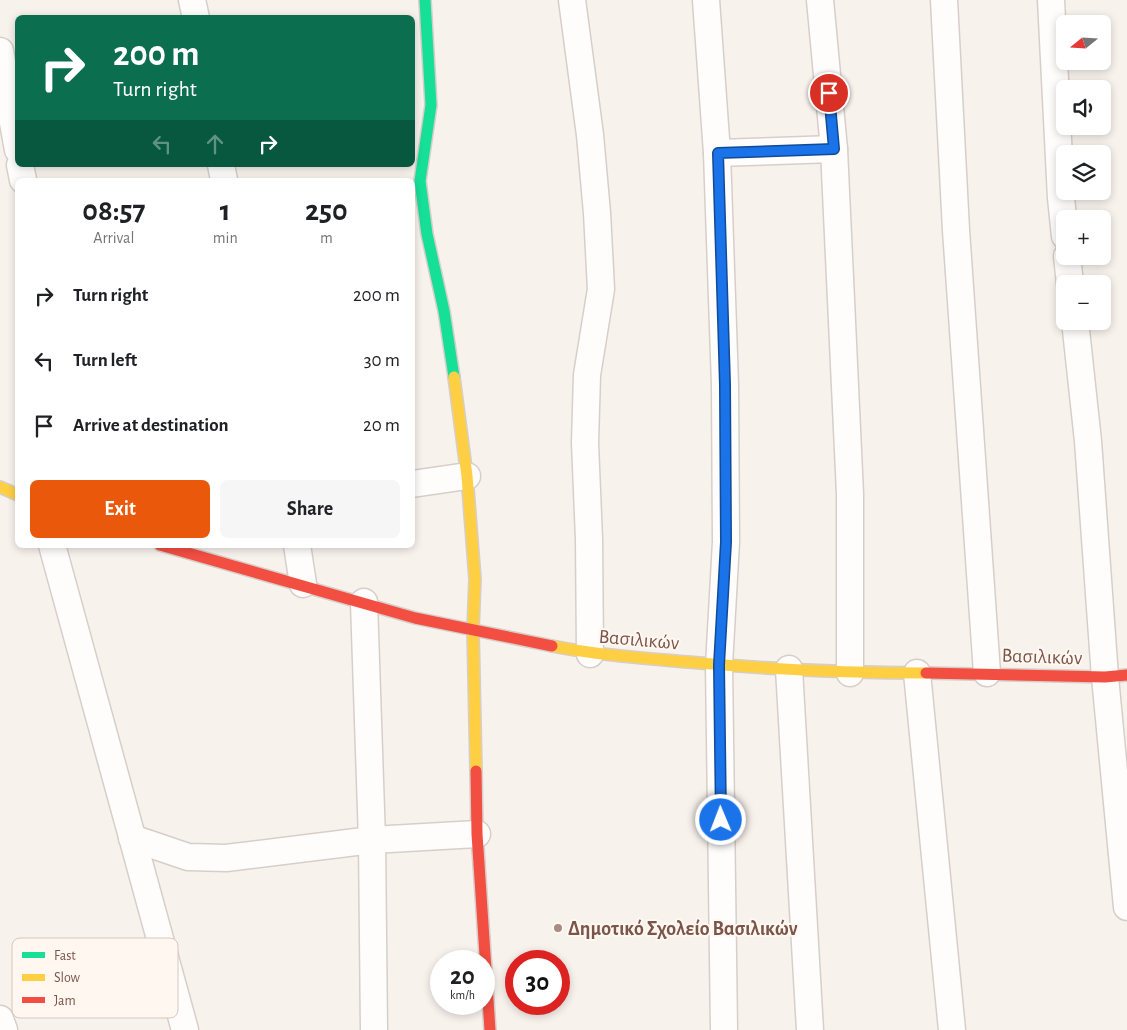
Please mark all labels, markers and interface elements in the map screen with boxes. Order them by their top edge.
north arrow [1056,15,1111,70]
map controls [1056,15,1111,330]
icon: right [30,35,95,100]
text: 200 m [113,37,200,72]
pin [808,72,850,114]
text: Turn right [113,78,197,100]
icon: arrive [815,79,843,107]
button: sound [1056,80,1111,135]
icon: left [148,130,176,158]
icon: ahead [201,130,229,158]
icon: right [254,130,282,158]
button: layers [1056,145,1111,200]
text: 08:57 [82,196,145,226]
text: 1 [220,196,231,226]
text: 250 [305,196,348,226]
button: + [1056,210,1111,265]
text: Arrival [93,230,134,246]
text: min [213,230,238,246]
text: m [320,230,333,246]
button: − [1056,275,1111,330]
icon: right [30,282,58,310]
text: Turn right [73,286,148,305]
text: 200 m [353,286,400,305]
icon: left [30,347,58,375]
text: Turn left [73,351,137,370]
text: 30 m [364,351,400,370]
icon: arrive [30,412,58,440]
text: Arrive at destination [73,416,229,435]
text: 20 m [363,416,400,435]
button: Exit [30,480,210,538]
button: Share [220,480,400,538]
street label: Βασιλικών [598,627,680,653]
street label: Βασιλικών [1001,646,1083,668]
position arrow [694,793,746,845]
place label: Δημοτικό Σχολείο Βασιλικών [568,919,798,939]
marker: Δημοτικό Σχολείο Βασιλικών [552,922,564,934]
legend [12,938,178,1018]
text: Fast [54,949,76,963]
speed limit sign: 30 [505,950,570,1015]
text: 20 [450,964,475,989]
text: Slow [54,971,81,985]
text: km/h [450,989,475,1001]
text: Jam [54,994,76,1008]

